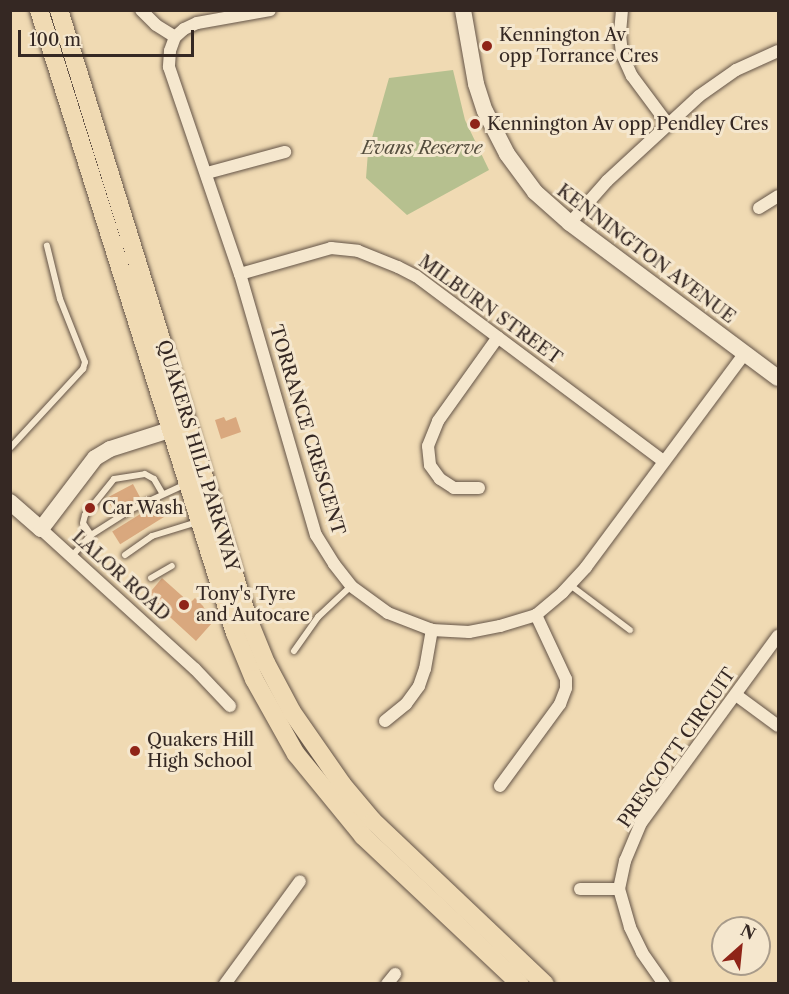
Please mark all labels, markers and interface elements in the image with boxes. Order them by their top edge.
scale bar [21,18,196,56]
place label: Kennington Av opp Torrance Cres [499,25,659,68]
text: 100 m [29,29,81,51]
marker: Kennington Av opp Torrance Cres [480,39,494,53]
place label: Kennington Av opp Pendley Cres [487,113,770,135]
marker: Kennington Av opp Pendley Cres [468,117,482,131]
park label: Evans Reserve [362,137,482,159]
street label: KENNINGTON AVENUE [552,180,740,328]
street label: MILBURN STREET [414,251,566,369]
street label: TORRANCE CRESCENT [265,322,349,538]
street label: QUAKERS HILL PARKWAY [152,337,244,575]
place label: Car Wash [102,497,184,519]
marker: Car Wash [83,501,97,515]
street label: LALOR ROAD [67,526,175,626]
place label: Tony's Tyre and Autocare [196,584,310,626]
marker: Tony's Tyre and Autocare [177,598,191,612]
street label: PRESCOTT CIRCUIT [614,664,740,832]
place label: Quakers Hill High School [147,730,254,772]
marker: Quakers Hill High School [128,744,142,758]
north arrow [711,916,771,976]
text: N [738,920,759,944]

